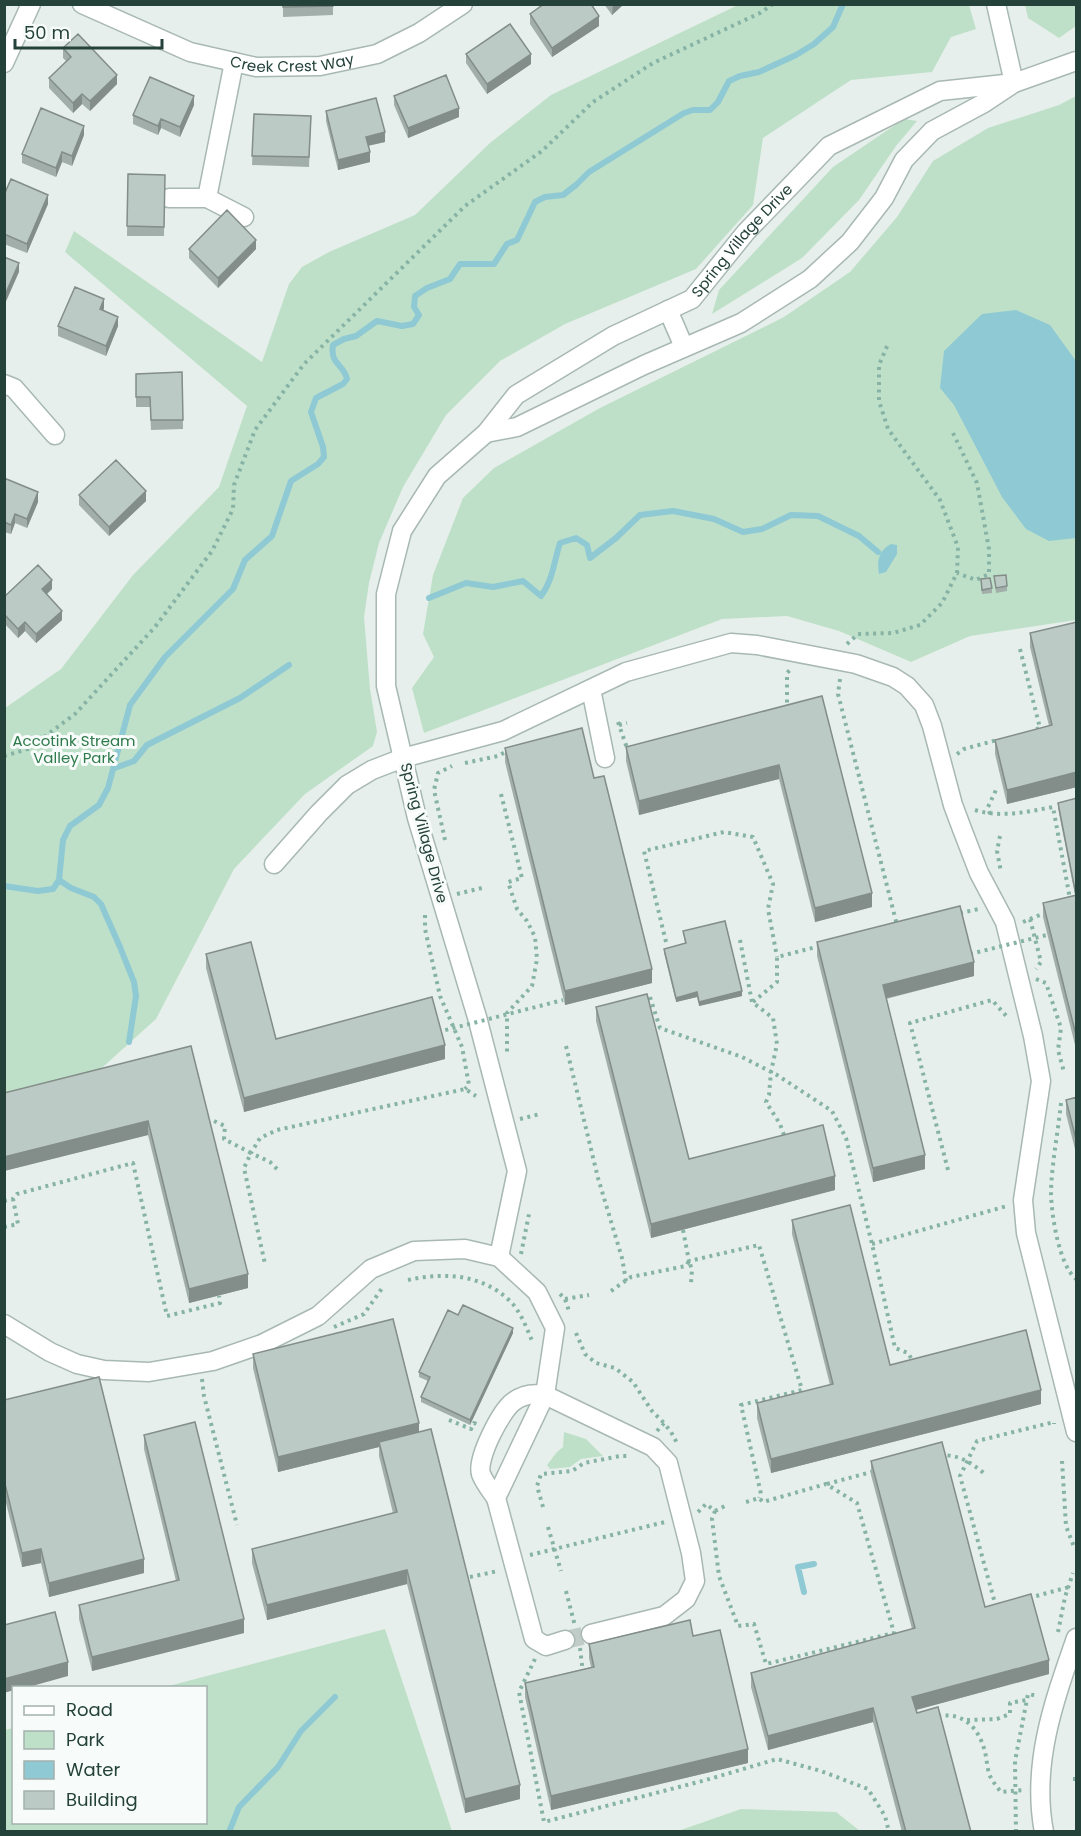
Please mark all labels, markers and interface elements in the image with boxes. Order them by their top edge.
scale bar [15,12,162,50]
text: 50 m [24,20,70,45]
street label: Creek Crest Way [228,48,356,77]
street label: Spring Village Drive [686,179,797,302]
park label: Accotink Stream Valley Park [12,730,136,768]
street label: Spring Village Drive [396,760,453,905]
legend [12,1686,207,1824]
text: Road [66,1697,113,1722]
text: Park [66,1727,105,1752]
text: Water [66,1757,120,1782]
text: Building [66,1787,138,1812]

